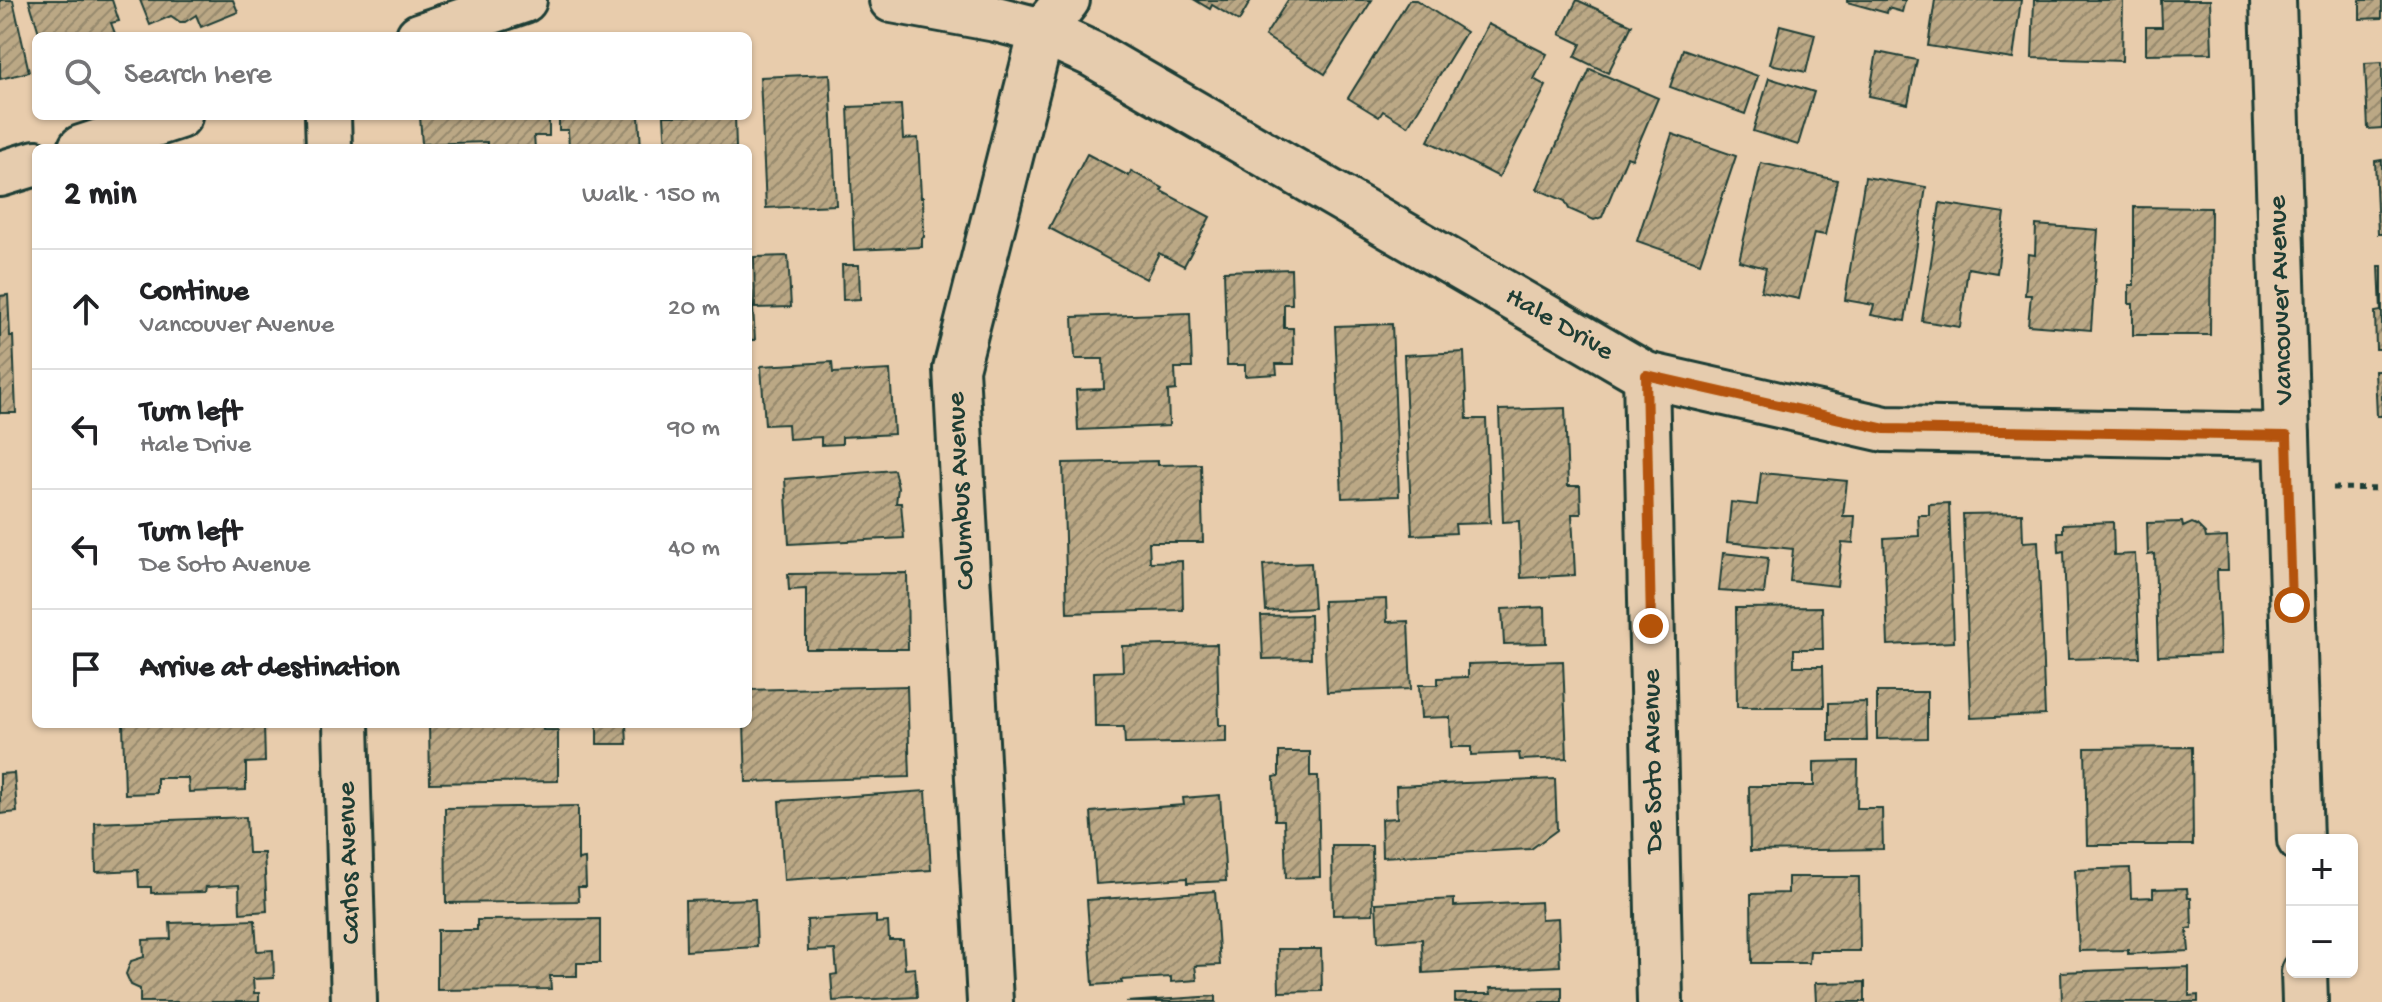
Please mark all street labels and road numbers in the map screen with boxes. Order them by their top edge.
street label: Vancouver Avenue [2262,194,2302,406]
street label: Hale Drive [1499,281,1620,370]
street label: Columbus Avenue [940,391,984,591]
street label: De Soto Avenue [1636,668,1672,855]
street label: Carlos Avenue [331,781,369,945]

